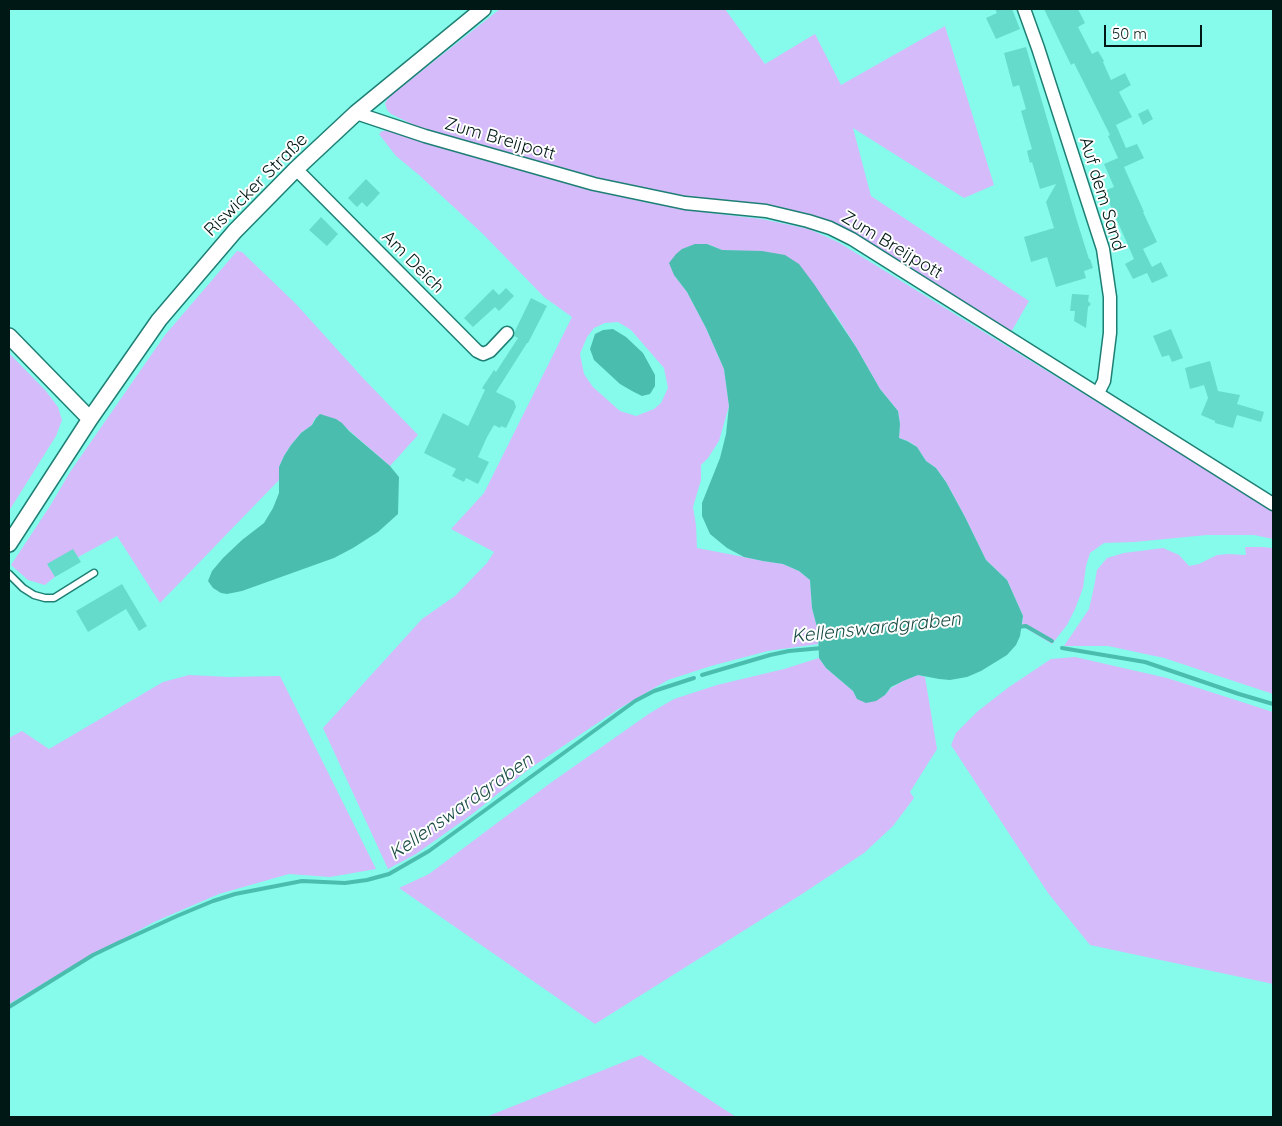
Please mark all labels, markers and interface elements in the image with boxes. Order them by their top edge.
scale bar [1107,15,1204,47]
text: 50 m [1112,24,1147,43]
street label: Zum Breijpott [442,113,558,165]
street label: Riswicker Straße [200,129,312,241]
street label: Auf dem Sand [1074,134,1130,254]
street label: Zum Breijpott [837,206,947,284]
street label: Am Deich [377,226,449,298]
water label: Kellenswardgraben [790,608,962,648]
water label: Kellenswardgraben [385,749,537,865]

